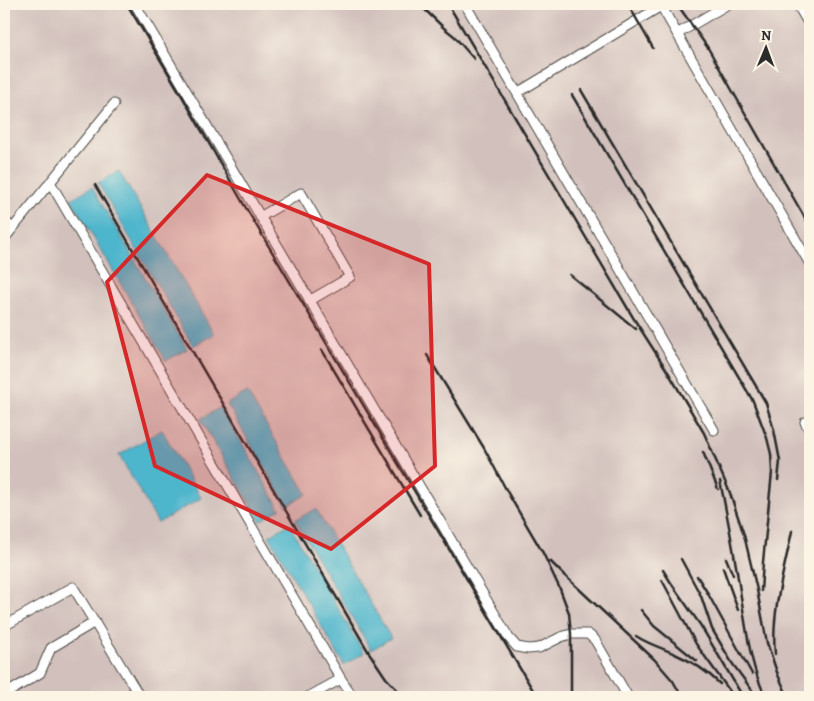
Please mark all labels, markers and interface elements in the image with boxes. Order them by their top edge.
north arrow [742,22,792,72]
text: N [761,26,771,45]

